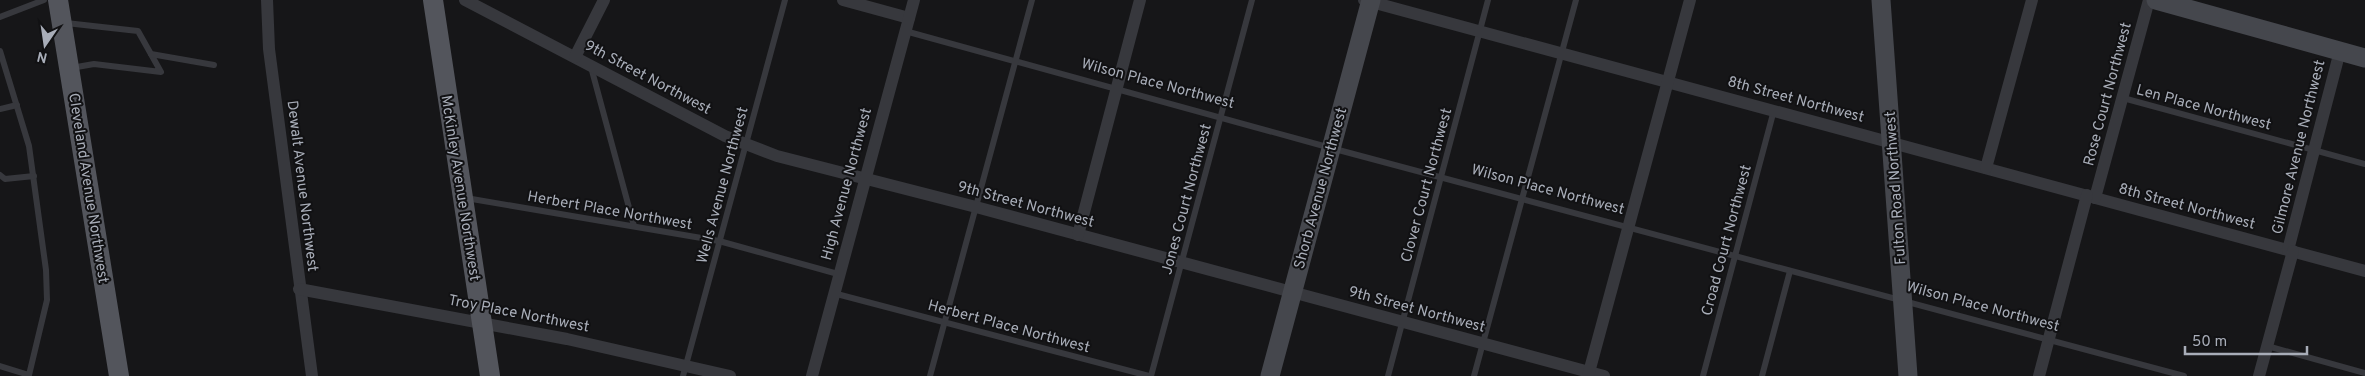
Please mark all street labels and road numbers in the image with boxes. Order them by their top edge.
street label: Rose Court Northwest [2080,20,2137,168]
street label: 9th Street Northwest [581,37,714,120]
street label: Wilson Place Northwest [1079,55,1236,114]
street label: Gilmore Avenue Northwest [2269,58,2330,237]
street label: 8th Street Northwest [1725,73,1866,128]
street label: Len Place Northwest [2134,81,2273,136]
street label: Cleveland Avenue Northwest [63,92,112,285]
street label: McKinley Avenue Northwest [435,94,484,282]
street label: Dewalt Avenue Northwest [282,99,321,273]
street label: Wells Avenue Northwest [693,105,754,266]
street label: High Avenue Northwest [818,106,877,263]
street label: Shorb Avenue Northwest [1291,106,1352,271]
street label: Clover Court Northwest [1398,106,1457,265]
street label: Fulton Road Northwest [1882,110,1911,265]
street label: Jones Court Northwest [1158,122,1217,277]
street label: Wilson Place Northwest [1469,161,1626,220]
street label: Croad Court Northwest [1698,163,1757,318]
street label: 9th Street Northwest [955,178,1096,233]
street label: 8th Street Northwest [2116,180,2257,235]
street label: Herbert Place Northwest [526,188,694,235]
street label: Wilson Place Northwest [1904,278,2061,337]
street label: 9th Street Northwest [1346,283,1487,338]
street label: Troy Place Northwest [447,291,591,337]
street label: Herbert Place Northwest [925,297,1092,358]

